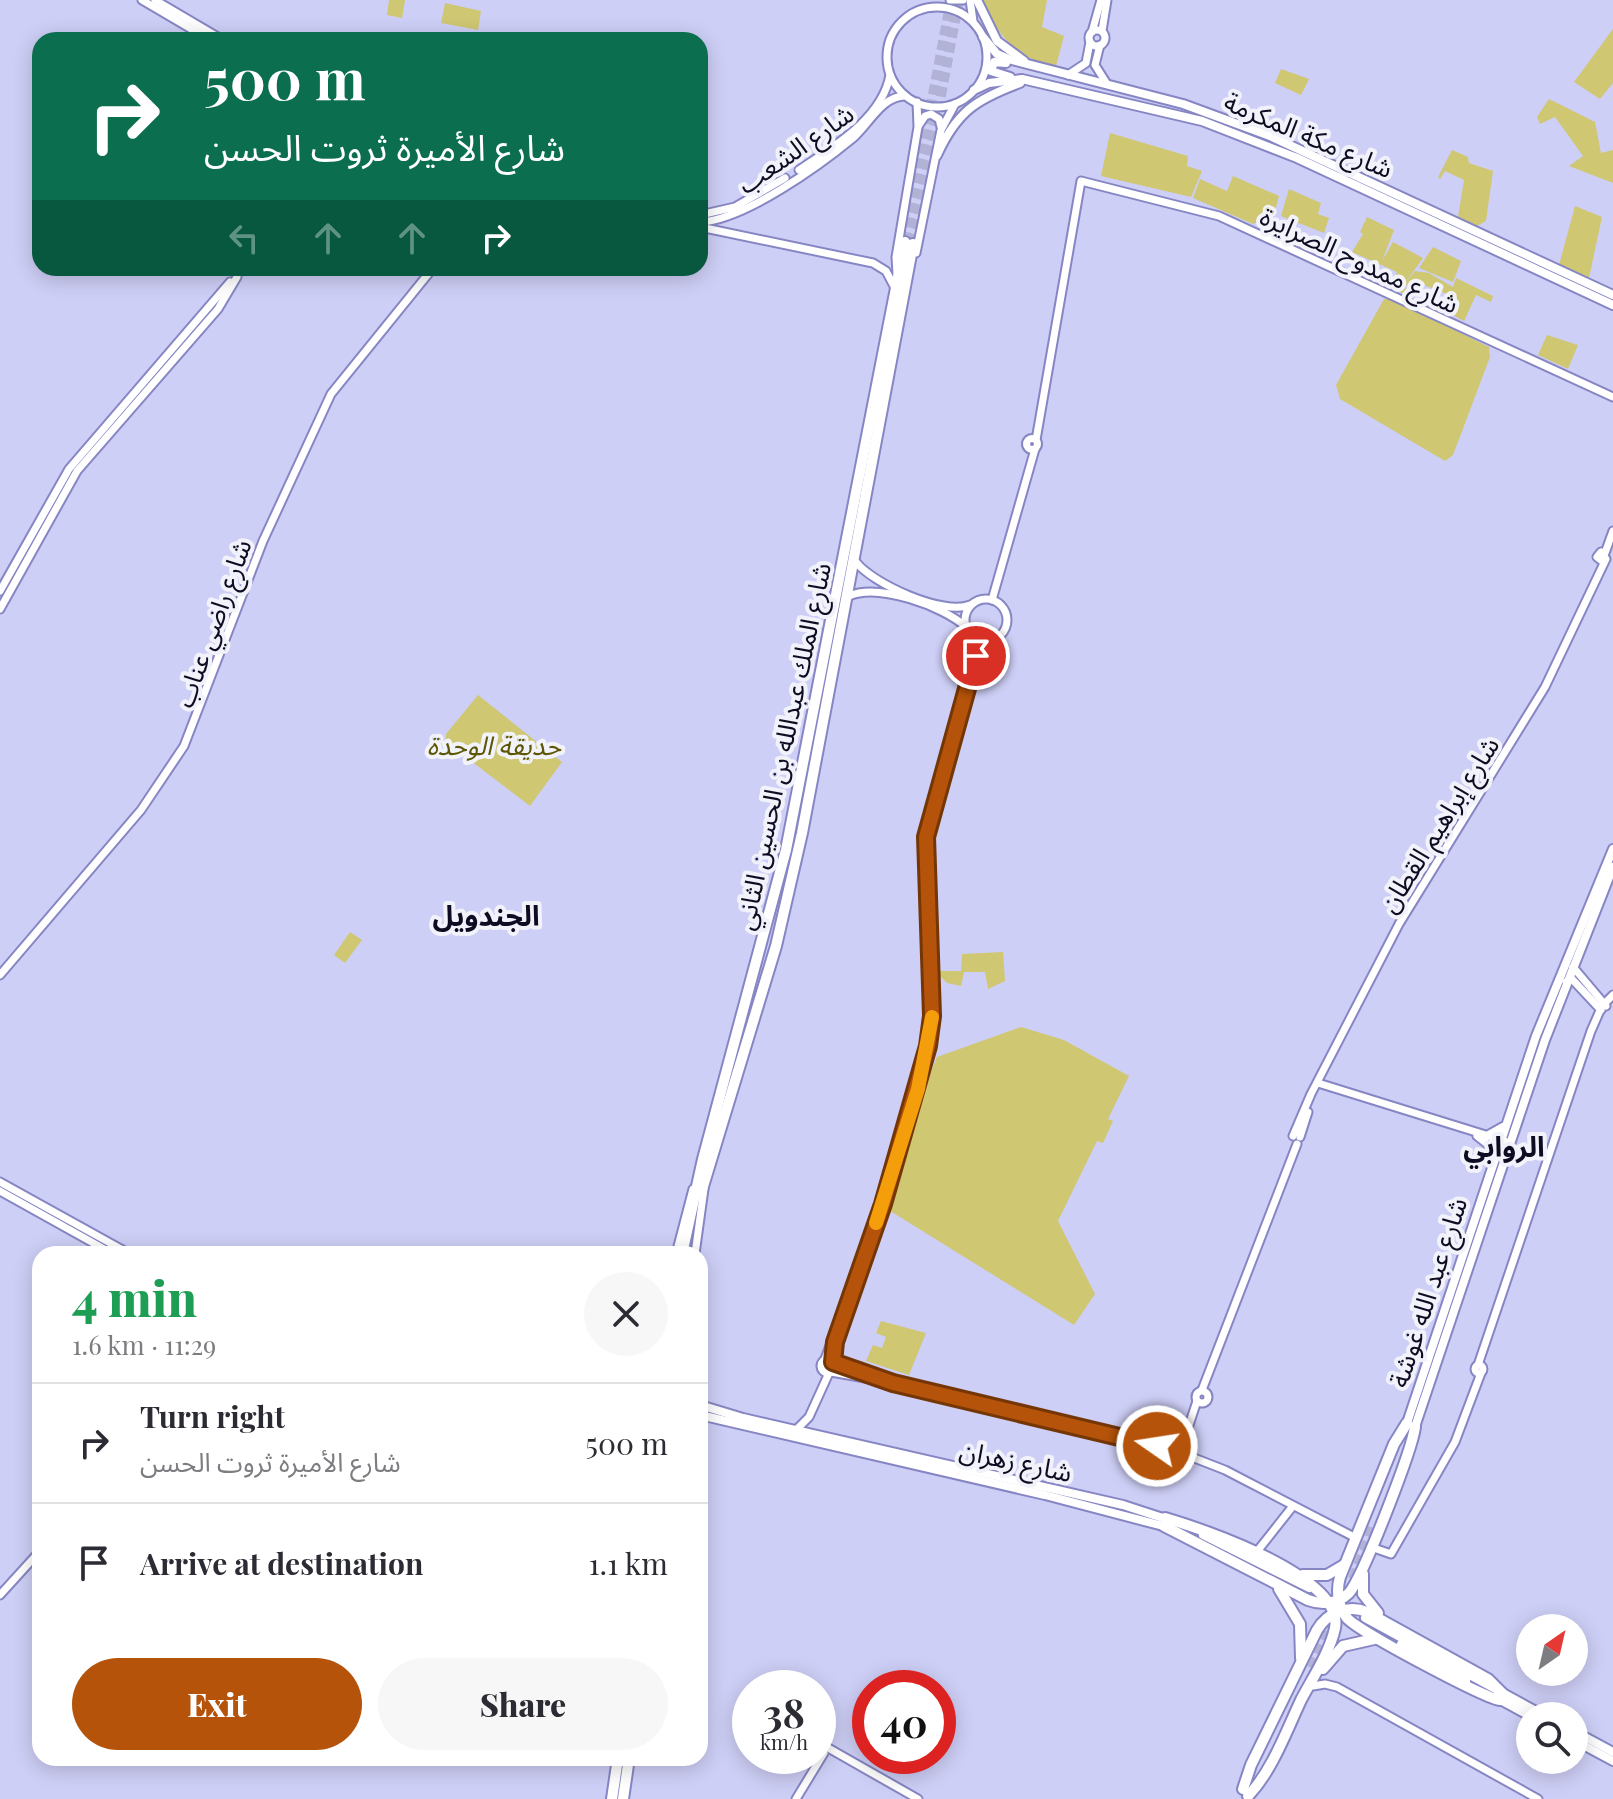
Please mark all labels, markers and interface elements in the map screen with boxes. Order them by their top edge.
text: 500 m [204,40,366,115]
icon: right [72,64,176,168]
street label: شارع مكة المكرمة [1218,83,1399,188]
street label: شارع الشعب [730,95,862,203]
text: شارع الأميرة ثروت الحسن [204,122,565,170]
street label: شارع ممدوح الصرايرة [1254,198,1465,323]
icon: left [222,216,266,260]
icon: ahead [306,216,350,260]
icon: ahead [390,216,434,260]
icon: right [474,216,518,260]
street label: شارع راضي عناب [165,534,262,713]
street label: شارع الملك عبدالله بن الحسين الثاني [726,559,842,934]
pin [942,622,1010,690]
icon: arrive [954,634,998,678]
park label: حديقة الوحدة [427,727,562,762]
street label: شارع إبراهيم القطان [1370,729,1510,921]
district label: الجندويل [432,896,540,933]
district label: الروابي [1463,1127,1545,1169]
street label: شارع عبد الله غوشة [1380,1193,1477,1392]
text: 4 min [72,1265,197,1329]
button: close [584,1272,668,1356]
text: 1.6 km · 11:29 [72,1327,216,1362]
text: Turn right [140,1396,285,1436]
position arrow [1115,1404,1199,1488]
icon: right [72,1421,116,1465]
text: 500 m [585,1423,668,1463]
street label: شارع زهران [956,1431,1075,1492]
text: شارع الأميرة ثروت الحسن [140,1444,401,1479]
icon: arrive [72,1541,116,1585]
text: Arrive at destination [140,1543,423,1583]
text: 1.1 km [589,1543,668,1583]
north arrow [1516,1614,1588,1686]
map controls [1516,1614,1588,1774]
button: Exit [72,1658,362,1750]
button: Share [378,1658,668,1750]
speed limit sign: 40 [852,1670,956,1774]
text: 38 [763,1685,805,1738]
button: search [1516,1702,1588,1774]
text: km/h [760,1728,808,1755]

